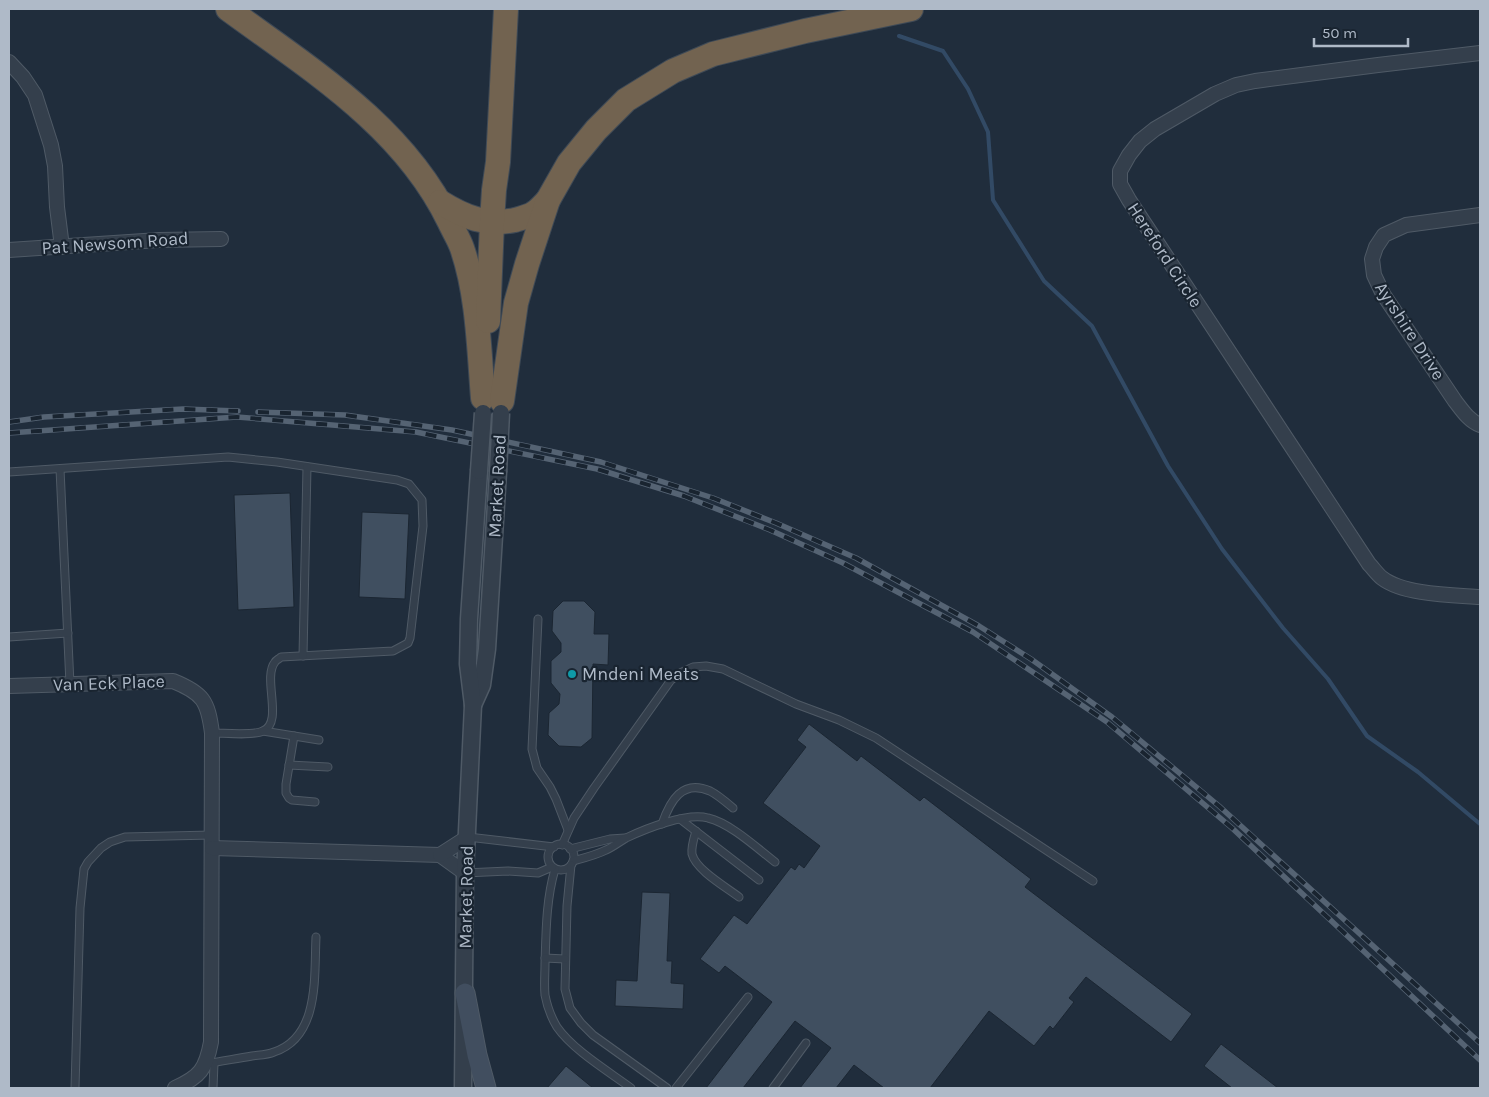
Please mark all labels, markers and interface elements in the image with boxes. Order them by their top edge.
scale bar [1314,15,1408,47]
text: 50 m [1322,24,1357,42]
street label: Hereford Circle [1123,198,1207,312]
street label: Pat Newsom Road [41,227,189,259]
street label: Ayrshire Drive [1370,278,1450,384]
street label: Market Road [483,434,511,538]
place label: Mndeni Meats [582,663,699,685]
marker: Mndeni Meats [566,668,578,680]
street label: Van Eck Place [53,670,165,696]
street label: Market Road [454,845,478,949]

